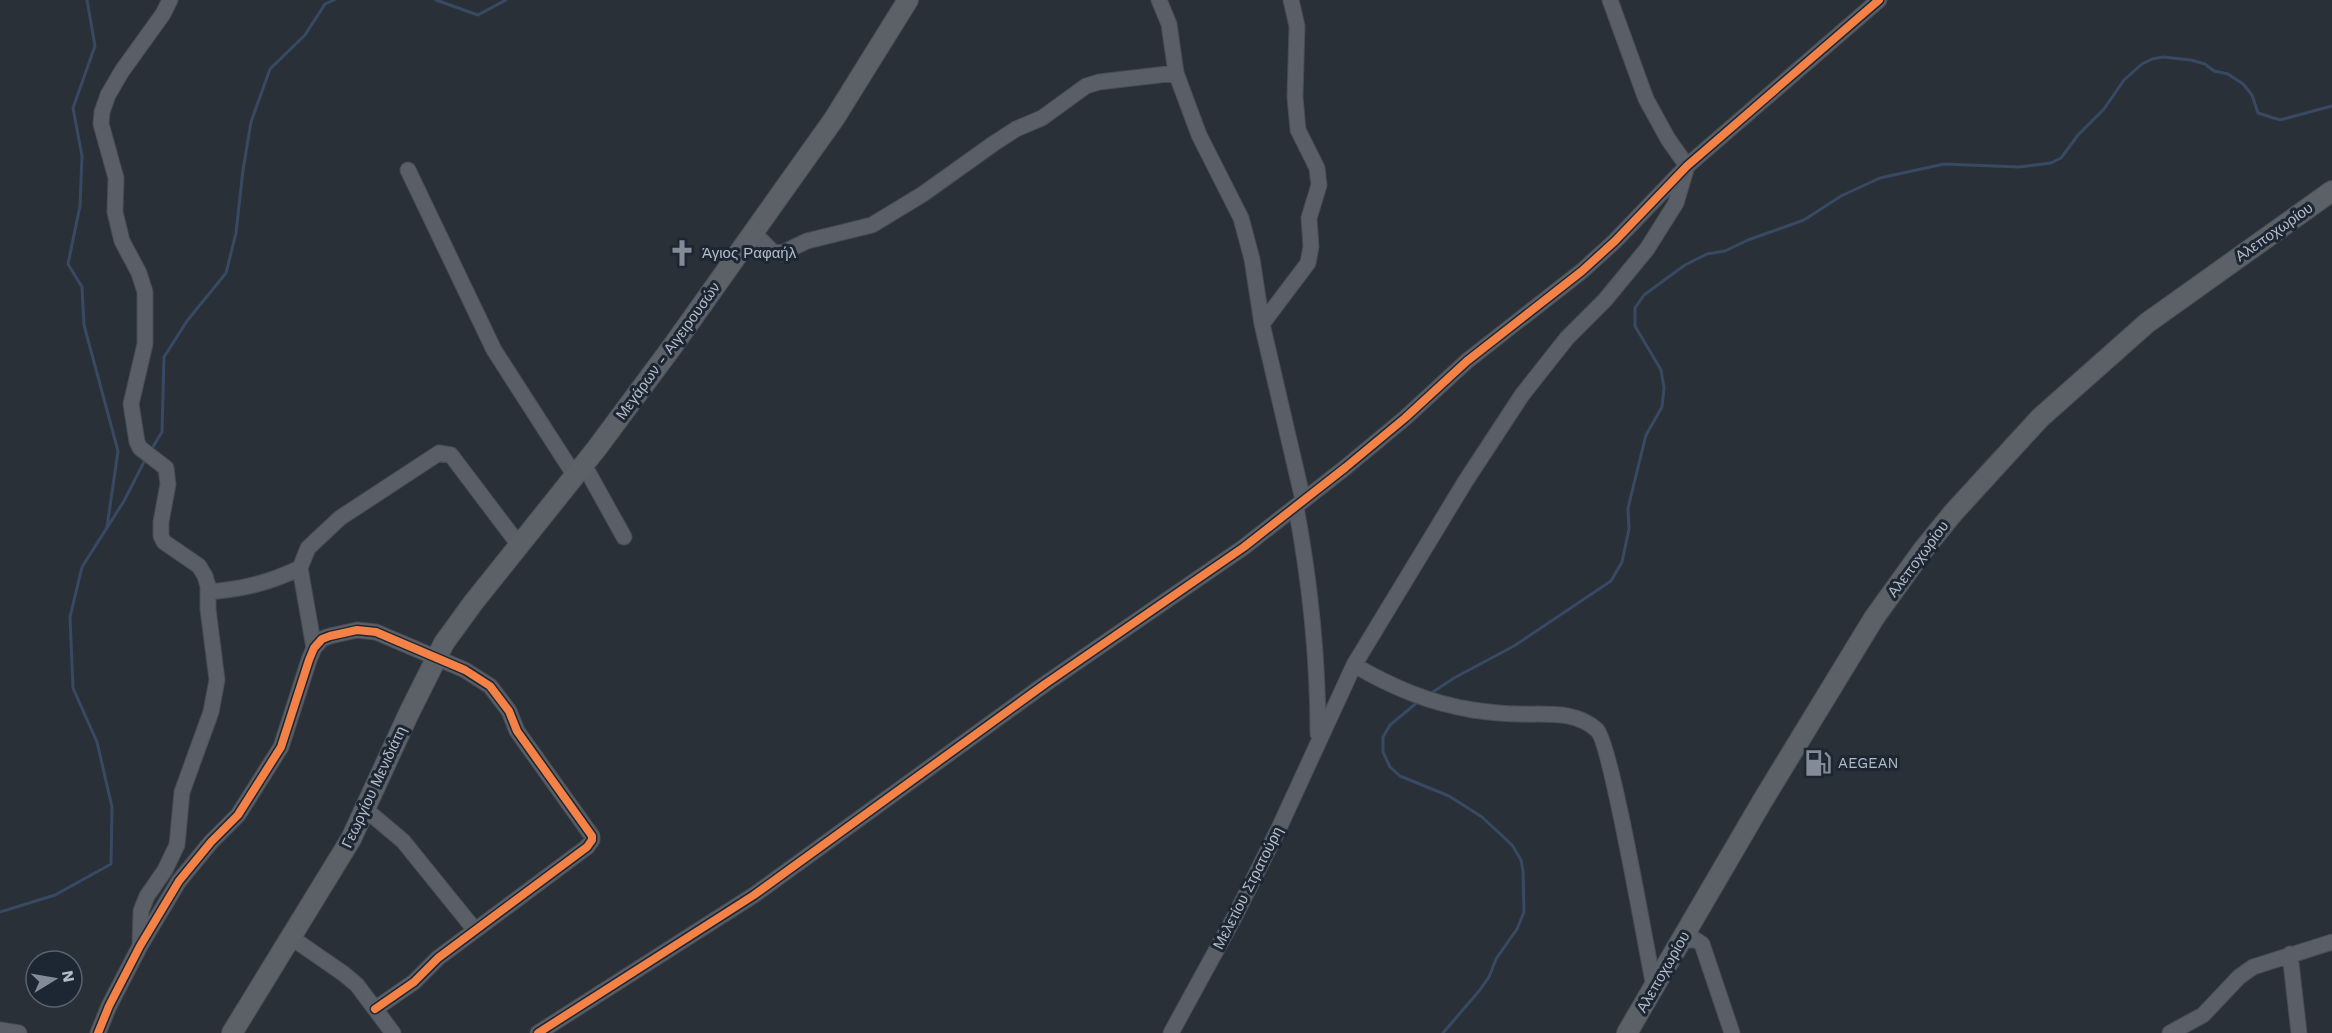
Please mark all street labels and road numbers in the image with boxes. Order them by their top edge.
street label: Αλεποχωρίου [2232,199,2316,265]
street label: Μεγάρων - Αιγειρουσών [612,279,724,423]
street label: Αλεποχωρίου [1884,517,1952,601]
street label: Γεωργίου Μενιδιάτη [338,723,410,851]
street label: Μελετίου Στρατούρη [1209,824,1287,952]
street label: Αλεποχωρίου [1633,928,1693,1016]

